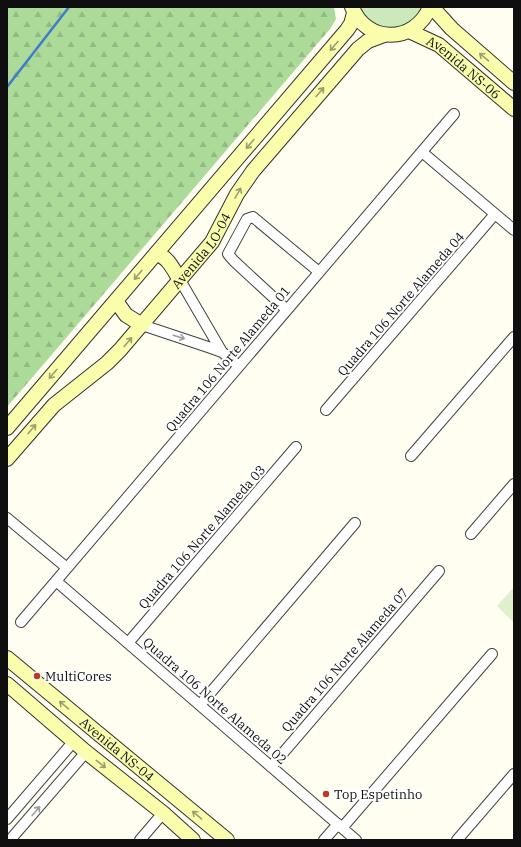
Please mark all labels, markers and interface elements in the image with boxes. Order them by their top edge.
street label: Avenida NS-06 [424,32,504,103]
one-way arrow [330,40,339,50]
one-way arrow [479,53,490,62]
one-way arrow [315,87,325,97]
one-way arrow [245,139,254,150]
one-way arrow [235,187,243,199]
street label: Avenida LO-04 [167,210,234,292]
street label: Quadra 106 Norte Alameda 04 [334,228,468,380]
one-way arrow [133,270,142,281]
street label: Quadra 106 Norte Alameda 01 [162,283,294,435]
one-way arrow [172,334,185,341]
one-way arrow [123,336,132,347]
one-way arrow [49,369,58,379]
one-way arrow [28,424,37,435]
street label: Quadra 106 Norte Alameda 03 [135,461,269,613]
street label: Quadra 106 Norte Alameda 07 [278,584,412,736]
street label: Quadra 106 Norte Alameda 02 [139,634,291,768]
place label: MultiCores [45,668,112,685]
marker: MultiCores [32,671,42,681]
one-way arrow [59,701,70,710]
street label: Avenida NS-04 [77,713,158,785]
one-way arrow [95,760,106,768]
place label: Top Espetinho [334,786,422,803]
marker: Top Espetinho [321,789,331,799]
one-way arrow [31,805,40,816]
one-way arrow [191,811,202,820]

